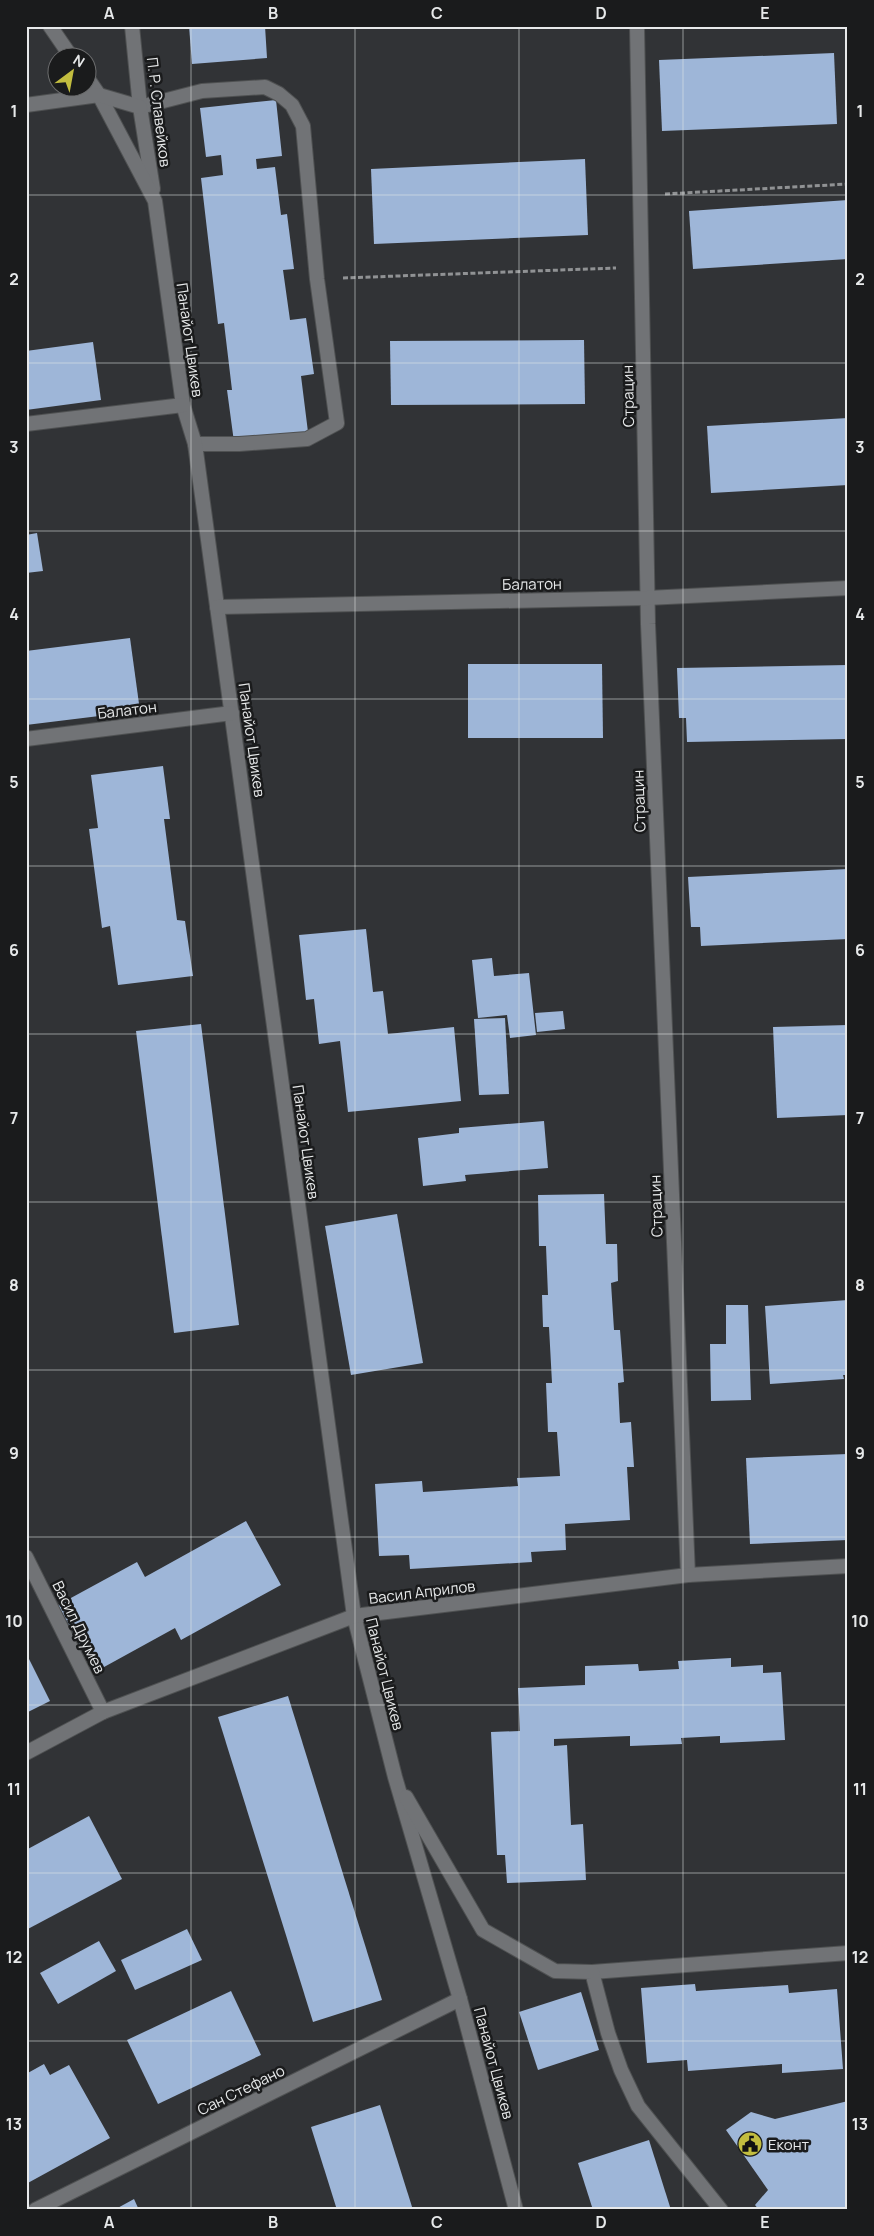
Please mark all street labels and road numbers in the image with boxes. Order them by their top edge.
street label: П. Р. Славейков [142,56,176,168]
street label: Панайот Цвикев [172,282,208,398]
street label: Страцин [617,365,639,427]
street label: Балатон [502,573,562,595]
street label: Панайот Цвикев [234,682,270,798]
street label: Балатон [96,696,158,724]
street label: Страцин [627,770,651,832]
street label: Панайот Цвикев [288,1084,324,1200]
street label: Страцин [644,1175,668,1237]
street label: Васил Априлов [368,1575,476,1609]
street label: Васил Друмев [47,1577,111,1677]
street label: Панайот Цвикев [361,1616,409,1732]
street label: Панайот Цвикев [469,2005,519,2121]
street label: Сан Стефано [194,2060,288,2120]

